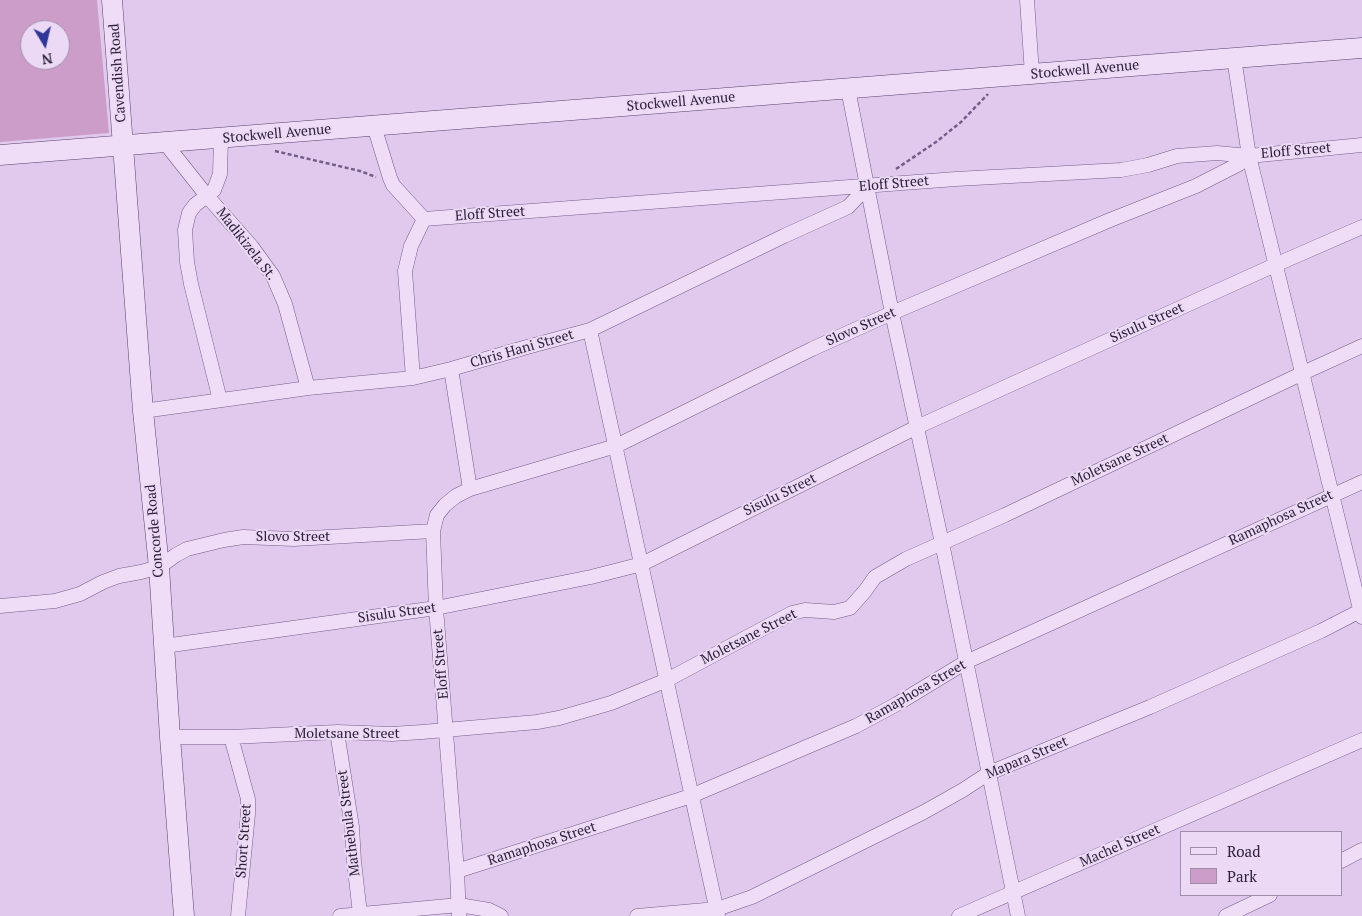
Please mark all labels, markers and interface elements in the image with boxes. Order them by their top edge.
north arrow [20,20,70,70]
street label: Cavendish Road [106,23,130,123]
text: N [41,49,54,70]
street label: Stockwell Avenue [1030,57,1140,83]
street label: Stockwell Avenue [626,89,736,115]
street label: Stockwell Avenue [222,121,332,147]
street label: Eloff Street [1260,140,1332,162]
street label: Eloff Street [858,173,930,195]
street label: Eloff Street [454,203,526,225]
street label: Madikizela St. [212,204,280,284]
street label: Sisulu Street [1108,299,1186,347]
street label: Slovo Street [824,304,898,350]
street label: Chris Hani Street [468,326,576,372]
street label: Moletsane Street [1069,430,1171,490]
street label: Sisulu Street [741,470,819,520]
street label: Concorde Road [143,484,167,578]
street label: Ramaphosa Street [1226,487,1336,549]
street label: Slovo Street [256,529,330,545]
street label: Sisulu Street [357,599,437,627]
street label: Moletsane Street [698,606,800,668]
street label: Eloff Street [430,628,452,700]
street label: Ramaphosa Street [863,656,969,728]
street label: Moletsane Street [294,726,400,742]
street label: Mapara Street [983,733,1071,783]
street label: Mathebula Street [334,769,364,877]
street label: Short Street [233,803,255,879]
street label: Ramaphosa Street [486,819,598,869]
street label: Machel Street [1077,821,1163,871]
legend [1180,831,1342,896]
text: Road [1227,841,1260,861]
text: Park [1227,866,1257,886]

